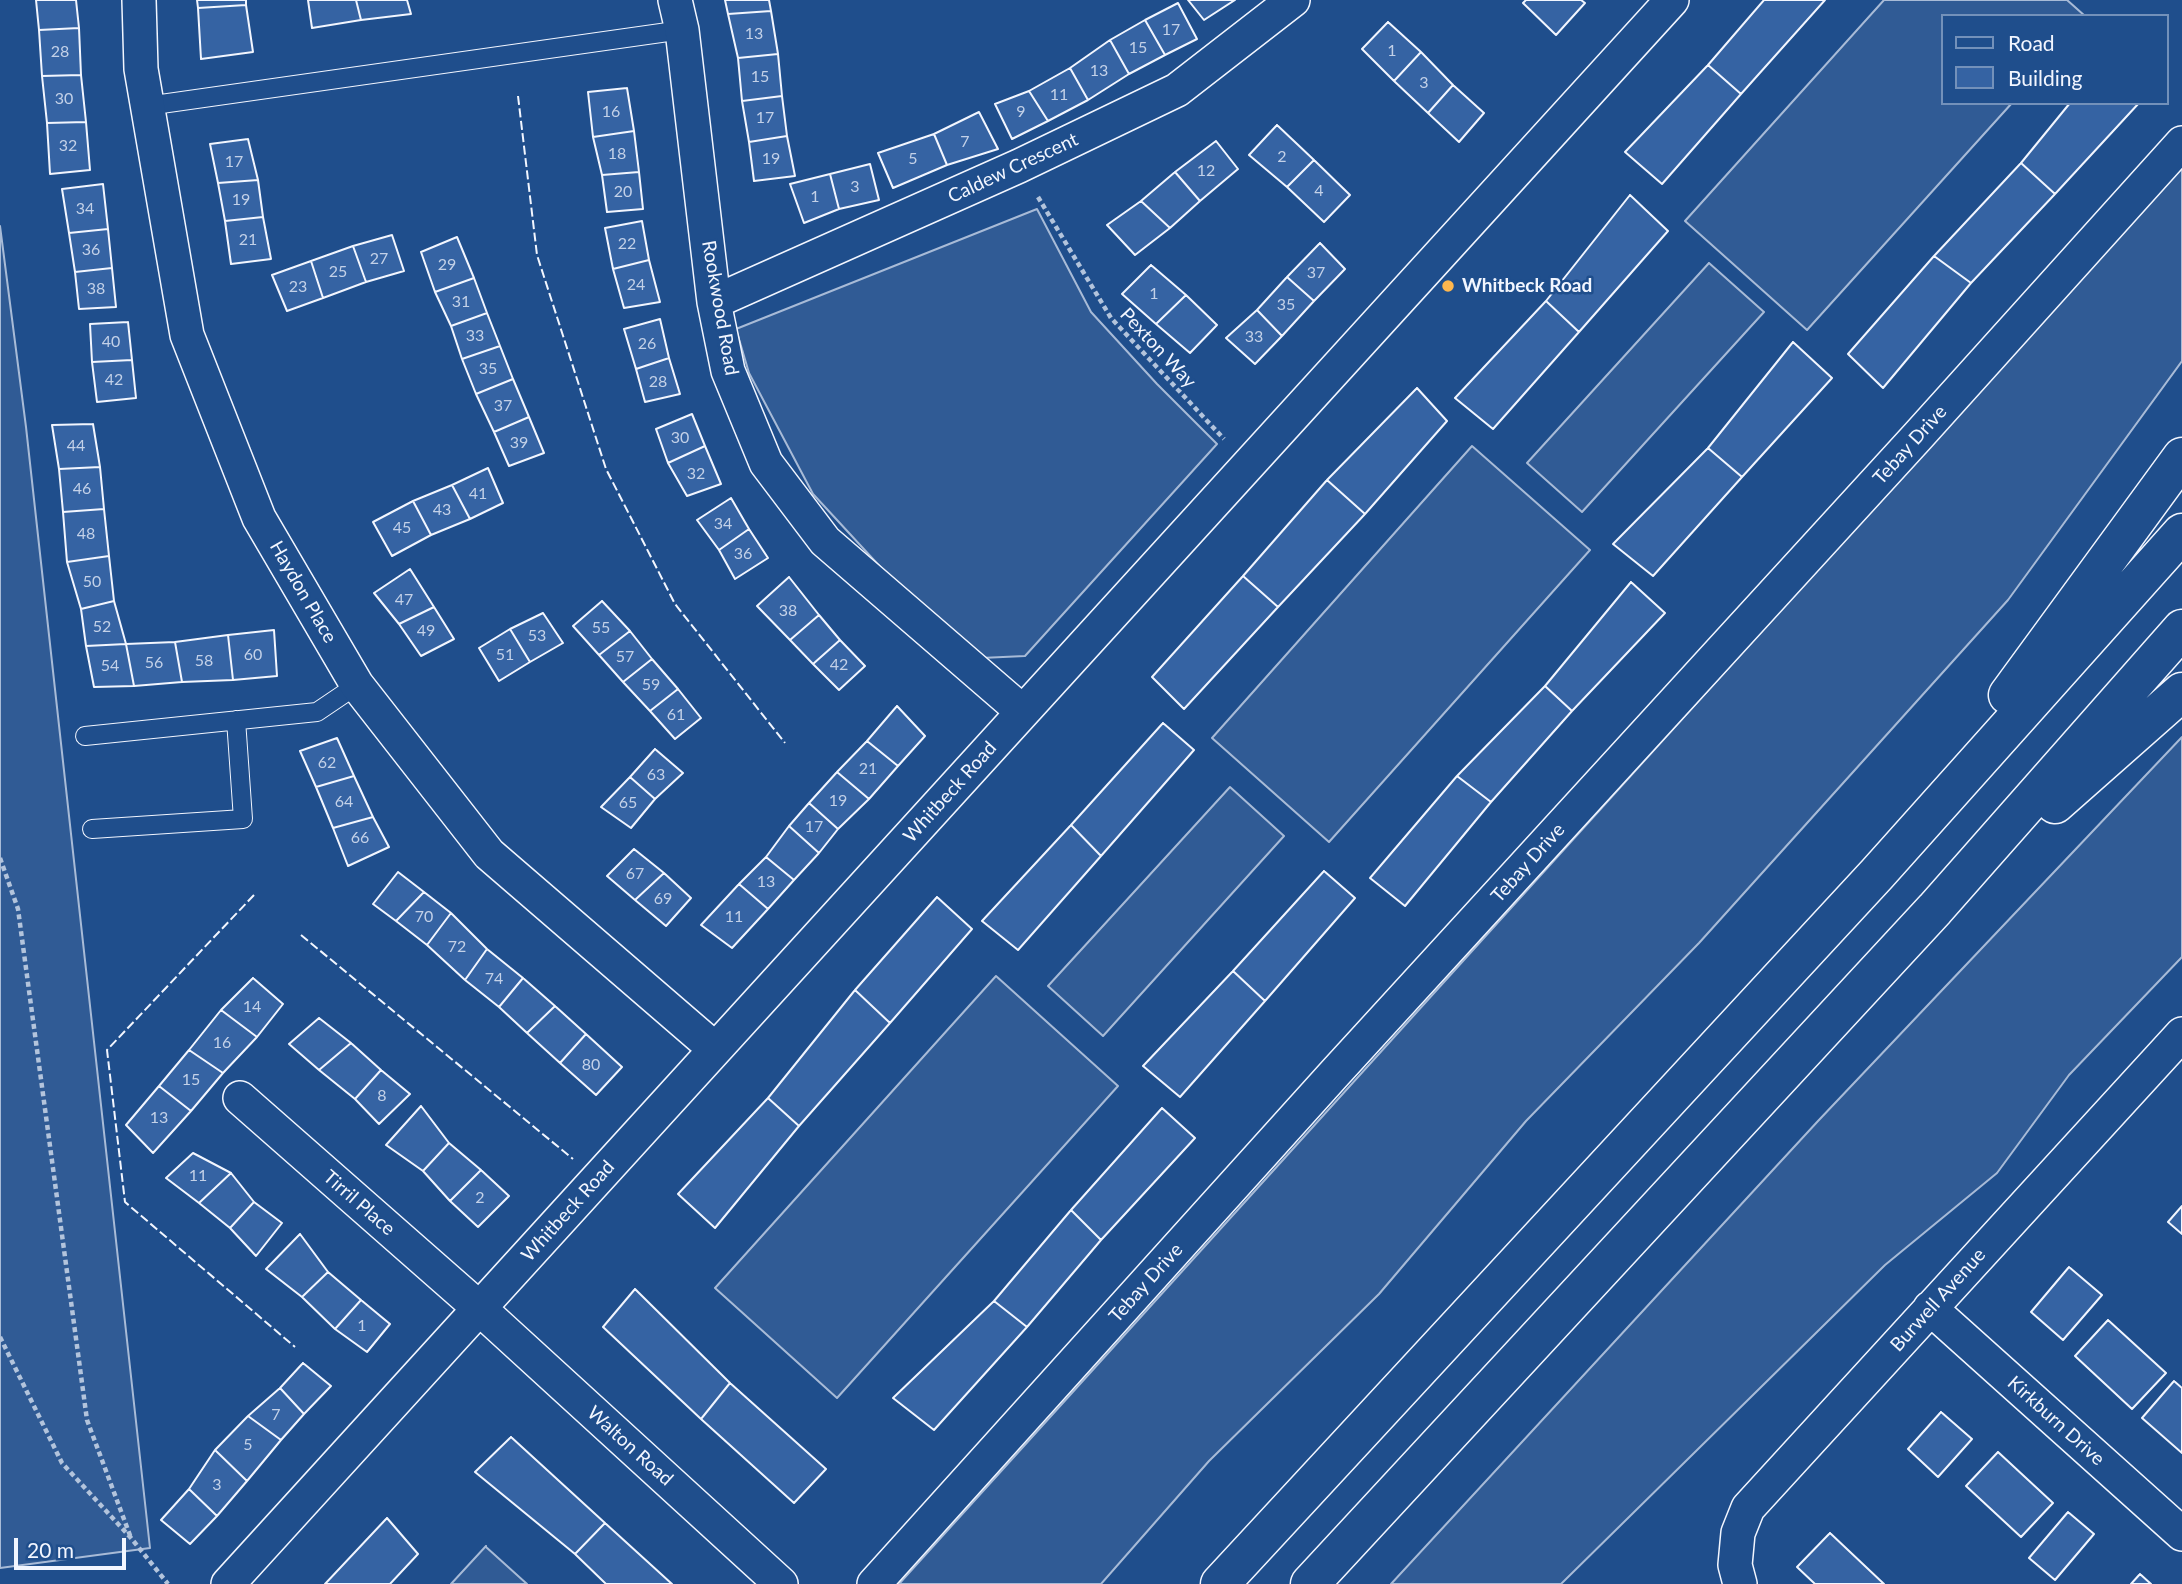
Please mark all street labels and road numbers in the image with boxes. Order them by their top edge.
street label: Caldew Crescent [944,128,1082,208]
street label: Rookwood Road [697,239,743,377]
street label: Pexton Way [1115,303,1201,393]
street label: Tebay Drive [1868,401,1952,489]
street label: Haydon Place [265,537,341,647]
street label: Whitbeck Road [899,737,1001,847]
street label: Tebay Drive [1486,819,1570,907]
street label: Whitbeck Road [517,1156,619,1266]
street label: Tirril Place [318,1166,400,1240]
street label: Tebay Drive [1104,1239,1188,1327]
street label: Burwell Avenue [1886,1244,1990,1356]
street label: Kirkburn Drive [2003,1372,2109,1470]
street label: Walton Road [582,1402,678,1490]

